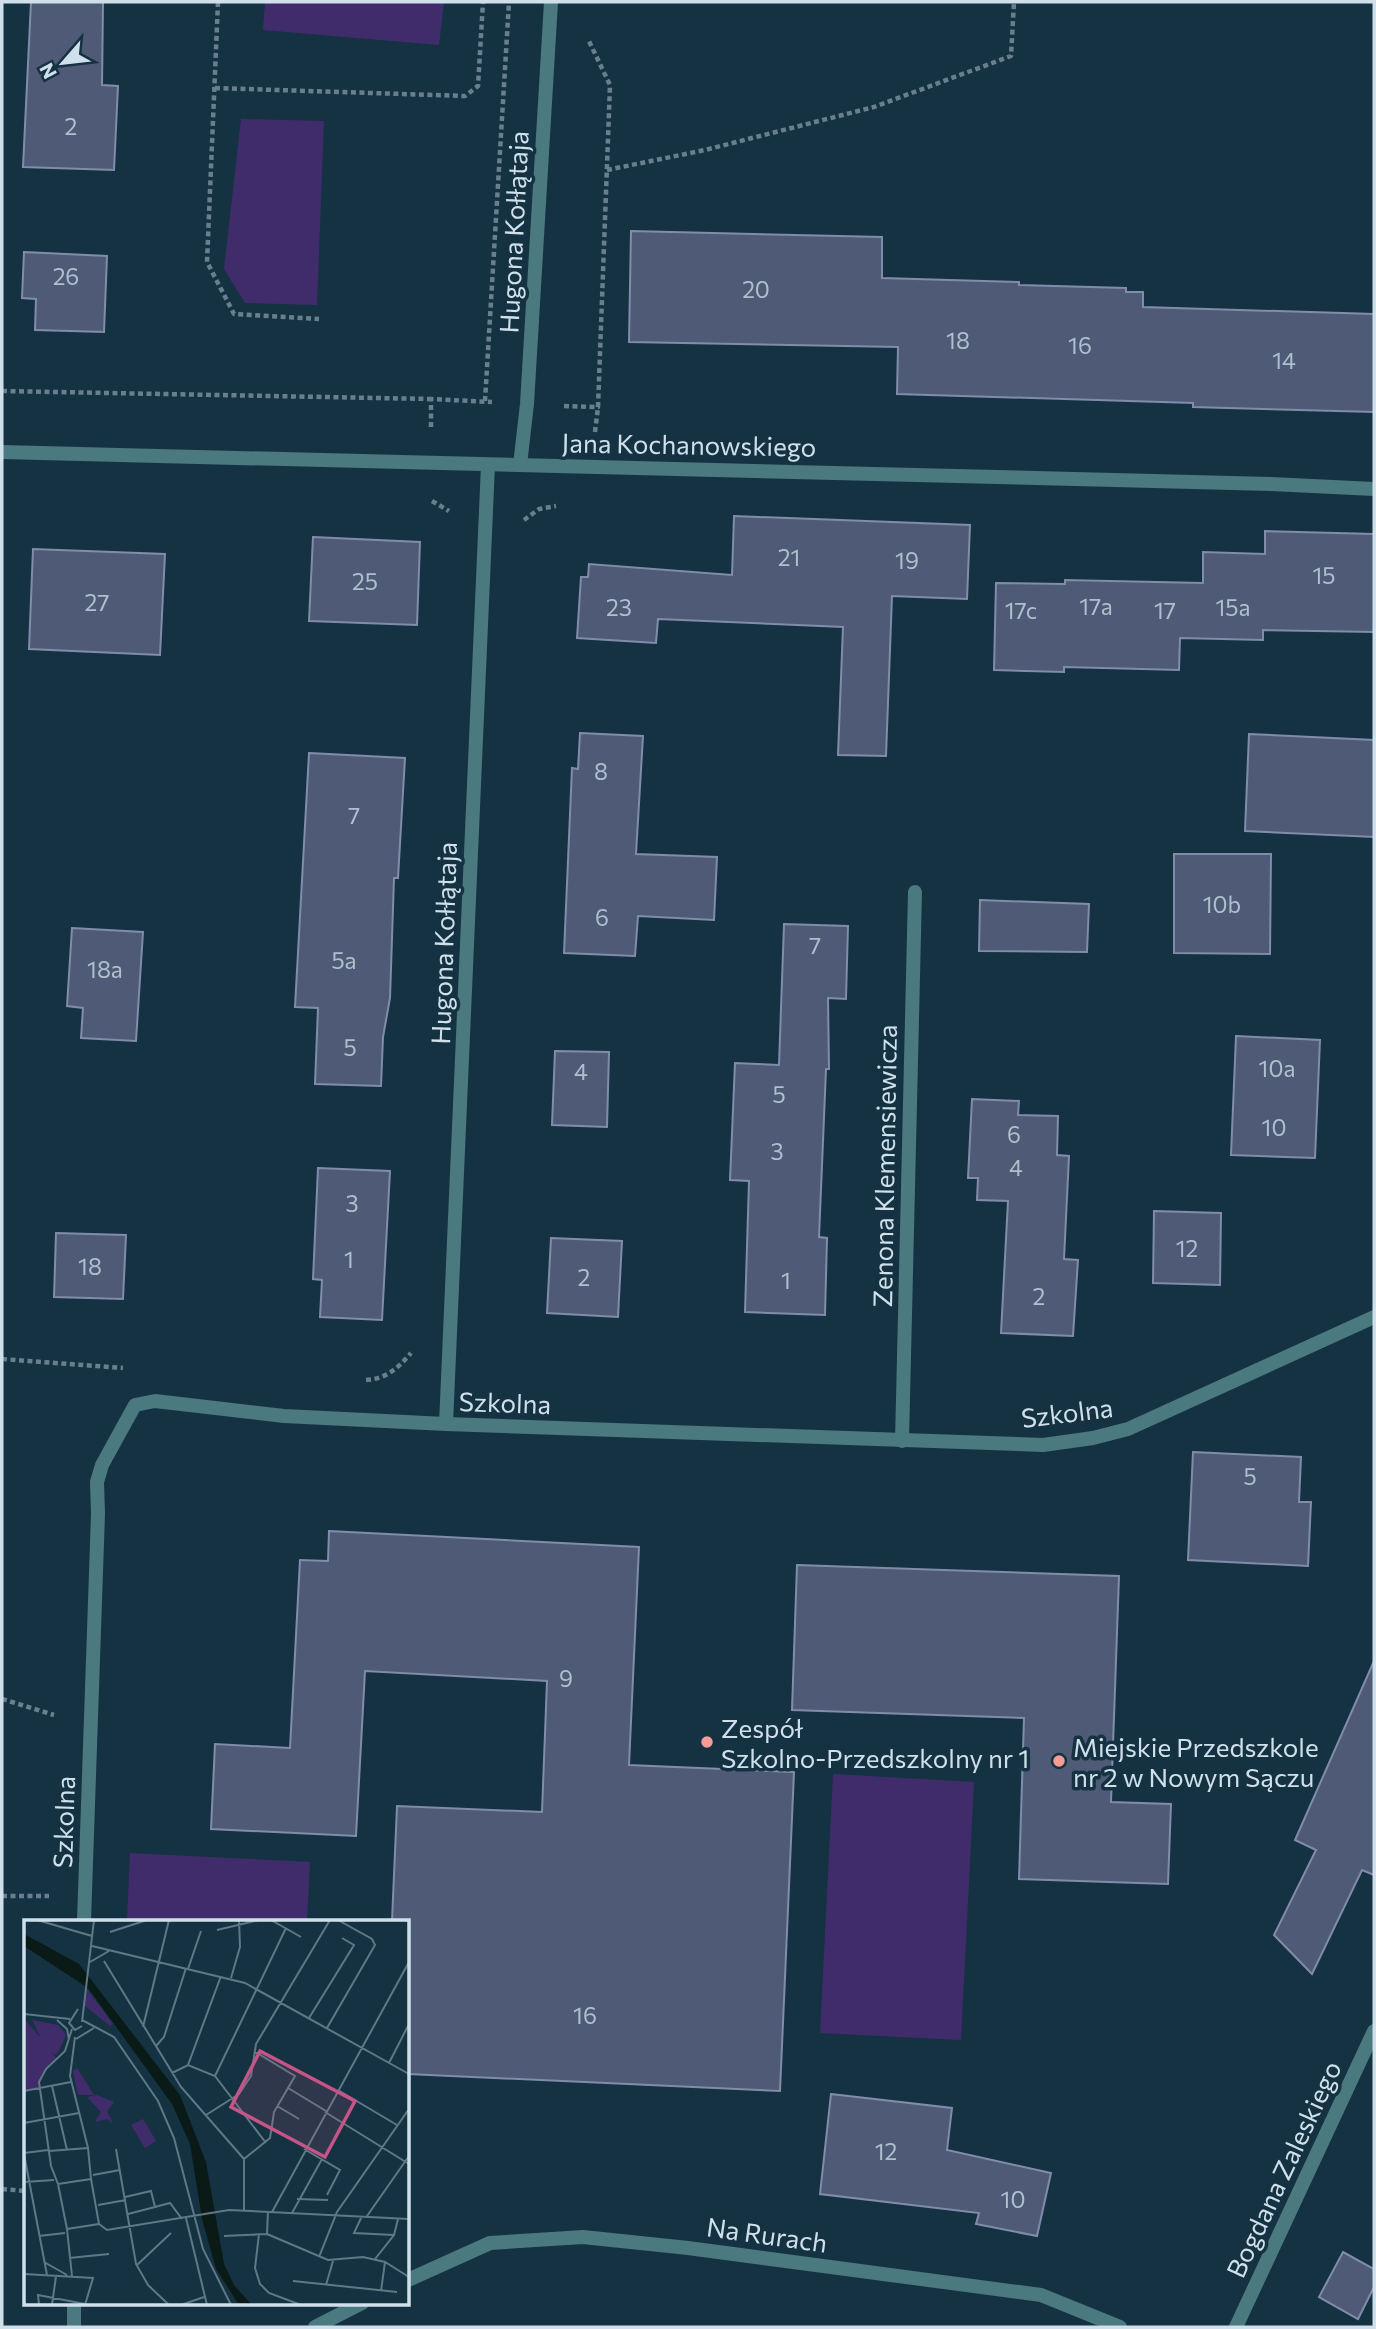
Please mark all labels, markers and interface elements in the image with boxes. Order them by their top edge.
north arrow [28,28,98,98]
text: N [34,60,61,83]
house number: 2 [65,112,77,140]
street label: Hugona Kołłątaja [492,130,534,334]
house number: 26 [53,262,79,290]
house number: 20 [742,275,770,303]
house number: 18 [946,326,970,354]
house number: 16 [1068,331,1092,359]
house number: 14 [1272,346,1296,374]
street label: Jana Kochanowskiego [562,426,816,462]
house number: 21 [778,543,800,571]
house number: 19 [895,546,919,574]
house number: 15 [1312,561,1336,589]
house number: 25 [352,567,378,595]
house number: 27 [85,588,109,616]
house number: 17a [1079,592,1113,620]
house number: 23 [606,593,632,621]
house number: 15a [1215,593,1251,621]
house number: 17c [1005,596,1037,624]
house number: 17 [1154,596,1176,624]
house number: 8 [594,757,608,785]
house number: 7 [348,801,360,829]
street label: Hugona Kołłątaja [424,841,462,1045]
house number: 10b [1203,890,1241,918]
house number: 6 [595,903,609,931]
house number: 7 [809,931,821,959]
house number: 5a [331,946,357,974]
house number: 18a [87,955,123,983]
street label: Zenona Klemensiewicza [866,1024,902,1308]
house number: 5 [343,1033,357,1061]
house number: 10a [1259,1054,1295,1082]
house number: 4 [574,1057,588,1085]
house number: 5 [772,1080,786,1108]
house number: 10 [1262,1113,1286,1141]
house number: 6 [1007,1120,1021,1148]
house number: 3 [770,1137,784,1165]
house number: 4 [1009,1153,1023,1181]
house number: 3 [345,1189,359,1217]
house number: 12 [1176,1234,1198,1262]
house number: 1 [344,1245,354,1273]
house number: 18 [78,1252,102,1280]
house number: 2 [578,1263,590,1291]
house number: 1 [781,1266,791,1294]
house number: 2 [1033,1282,1045,1310]
street label: Szkolna [458,1385,552,1419]
street label: Szkolna [1019,1391,1115,1433]
house number: 5 [1243,1462,1257,1490]
house number: 9 [559,1664,573,1692]
place label: Zespół Szkolno-Przedszkolny nr 1 [721,1712,1029,1773]
place label: Miejskie Przedszkole nr 2 w Nowym Sączu [1073,1731,1319,1792]
marker: Zespół Szkolno-Przedszkolny nr 1 [699,1734,715,1750]
marker: Miejskie Przedszkole nr 2 w Nowym Sączu [1051,1753,1067,1769]
street label: Szkolna [46,1775,80,1869]
inset map [24,1920,410,2304]
house number: 16 [573,2001,597,2029]
street label: Bogdana Zaleskiego [1219,2056,1347,2282]
house number: 12 [875,2137,897,2165]
house number: 10 [1001,2185,1025,2213]
street label: Na Rurach [705,2210,829,2258]

